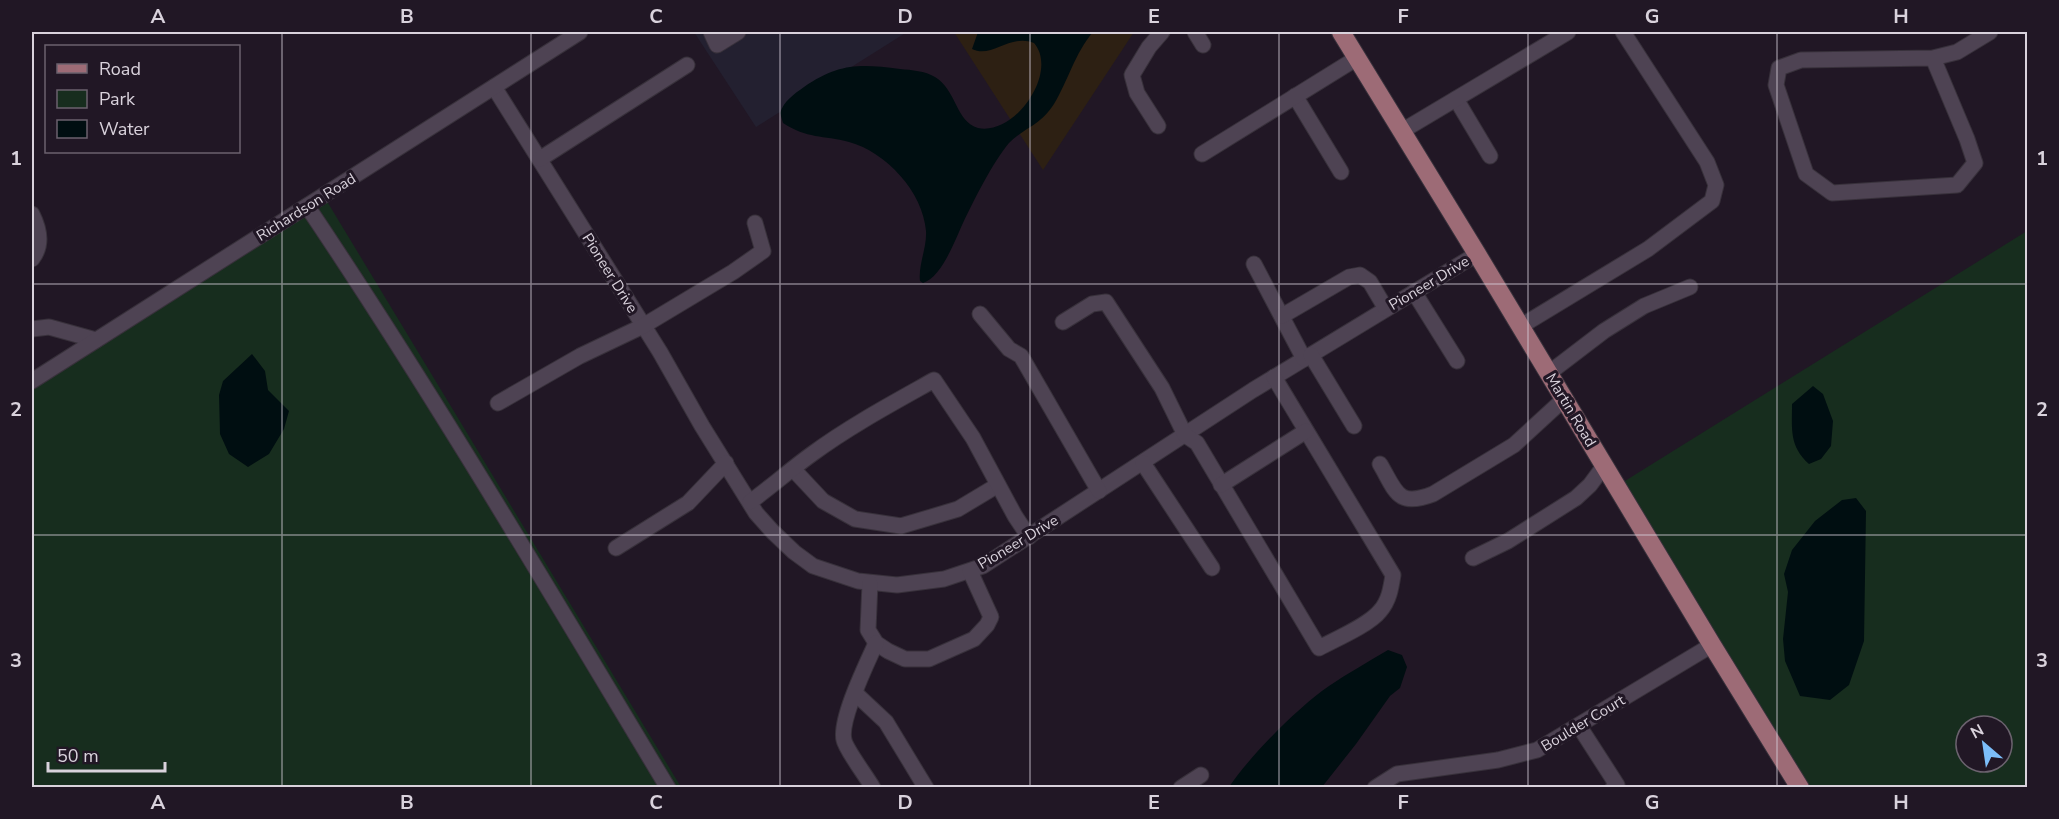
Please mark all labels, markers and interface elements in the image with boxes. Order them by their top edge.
text: A [151,3,166,30]
text: B [400,3,414,30]
text: C [649,3,663,30]
text: D [897,3,913,30]
text: E [1148,3,1160,30]
text: F [1397,3,1409,30]
text: G [1645,3,1659,30]
text: H [1893,3,1909,30]
legend [45,45,240,153]
text: Road [99,57,141,81]
text: Park [99,87,136,111]
text: Water [99,117,150,141]
text: 1 [10,145,22,172]
text: 1 [2036,145,2048,172]
street label: Richardson Road [252,168,360,246]
street label: Pioneer Drive [578,229,642,317]
street label: Pioneer Drive [1385,251,1473,315]
street label: Martin Road [1541,369,1601,451]
text: 2 [10,396,22,423]
text: 2 [2036,396,2048,423]
street label: Pioneer Drive [974,510,1062,574]
text: 3 [10,647,22,674]
text: 3 [2036,647,2048,674]
street label: Boulder Court [1537,690,1629,756]
north arrow [1954,714,2014,774]
text: N [1967,719,1988,744]
scale bar [48,735,165,773]
text: 50 m [57,744,99,768]
text: A [151,789,166,816]
text: B [400,789,414,816]
text: C [649,789,663,816]
text: D [897,789,913,816]
text: E [1148,789,1160,816]
text: F [1397,789,1409,816]
text: G [1645,789,1659,816]
text: H [1893,789,1909,816]

